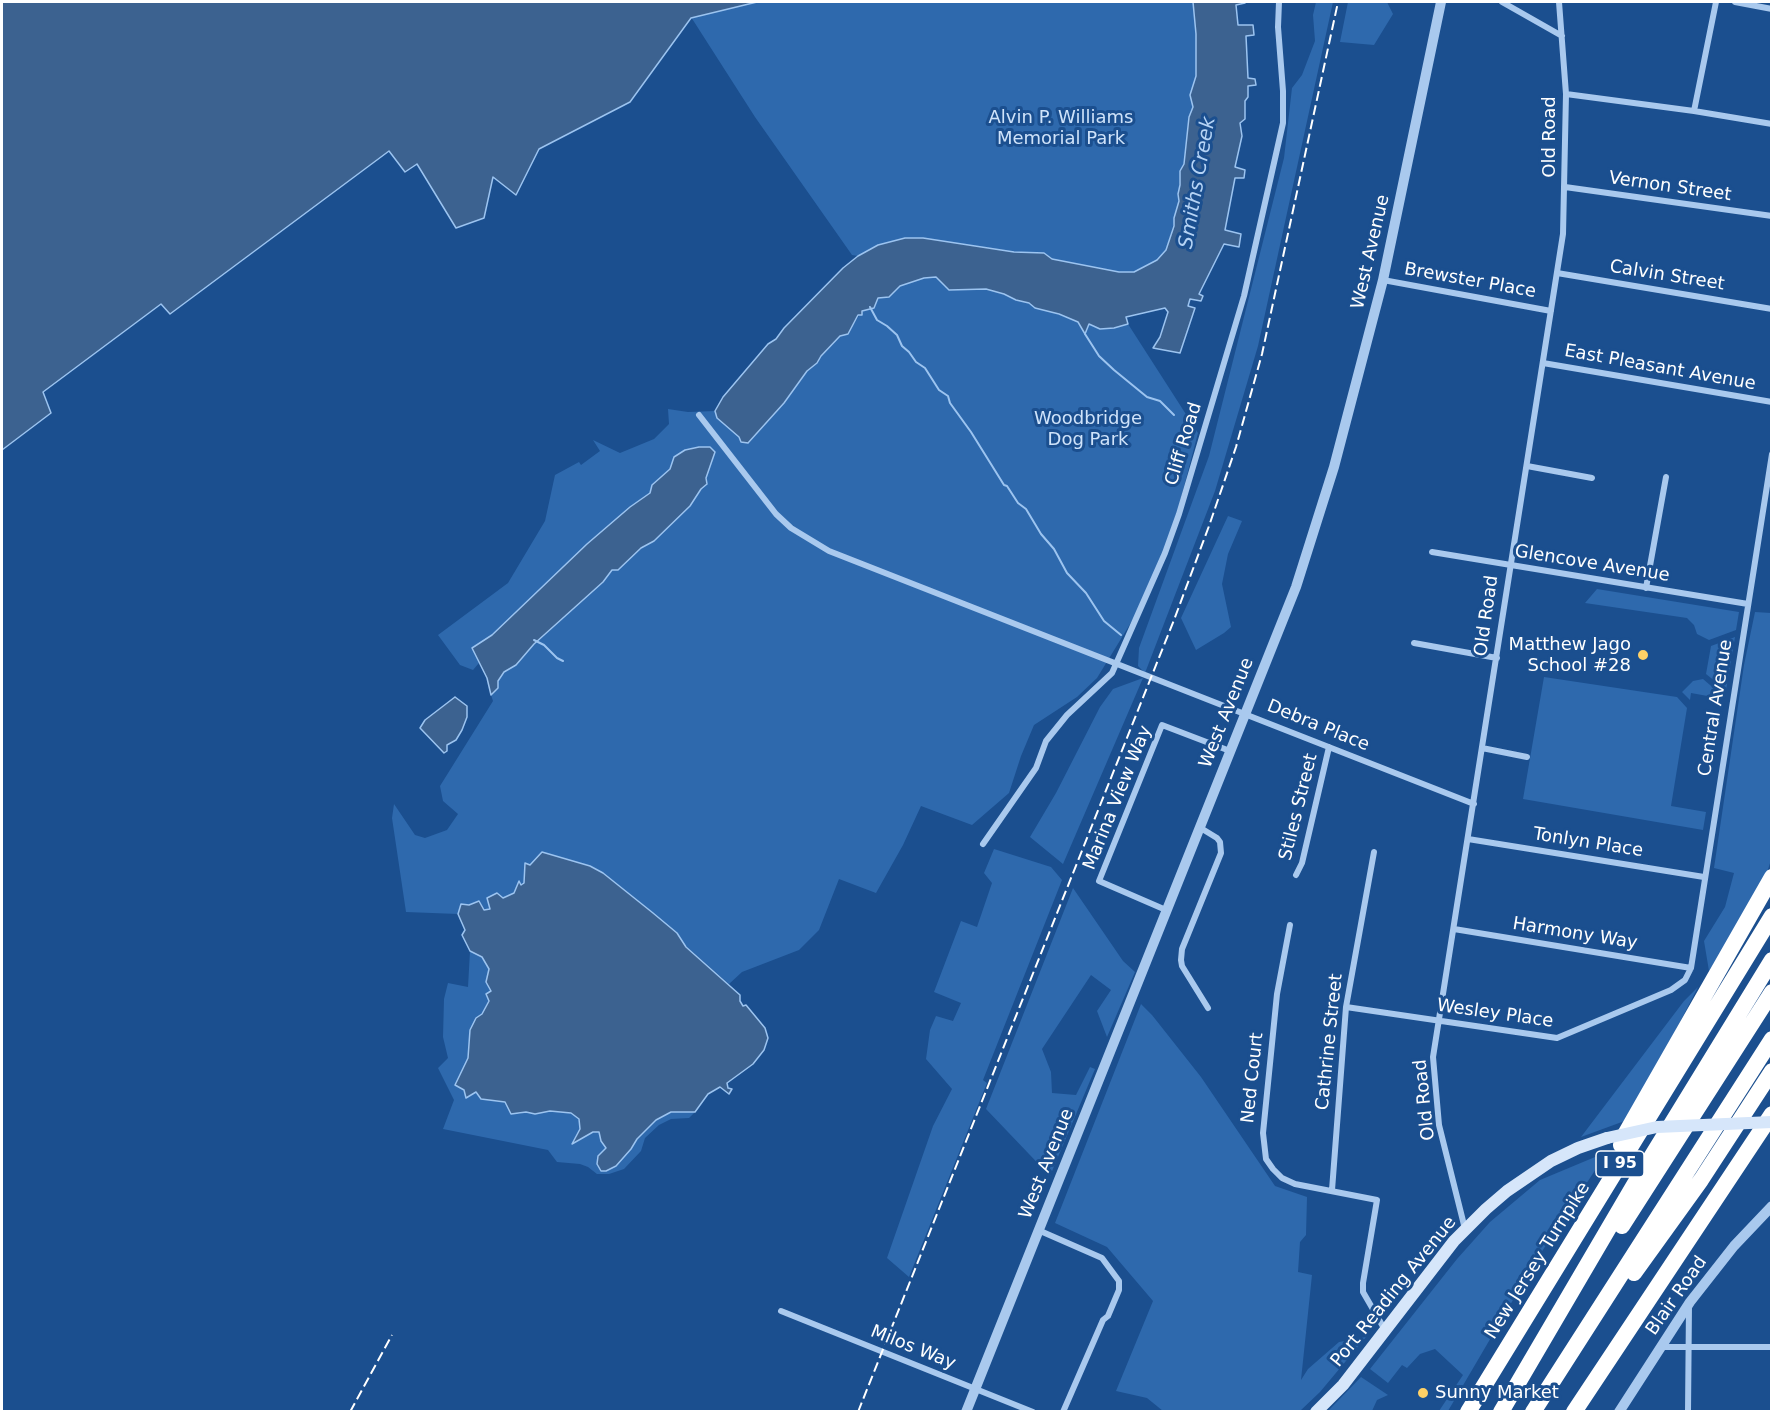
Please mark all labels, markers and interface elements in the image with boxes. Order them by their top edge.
street label: Old Road [1539,96,1561,178]
park label: Alvin P. Williams Memorial Park [989,107,1133,150]
water label: Smiths Creek [1175,115,1221,251]
street label: Vernon Street [1607,168,1733,206]
street label: West Avenue [1347,193,1395,311]
street label: Calvin Street [1608,256,1726,296]
street label: Brewster Place [1402,259,1538,303]
street label: East Pleasant Avenue [1563,341,1757,395]
street label: Cliff Road [1161,400,1207,488]
park label: Woodbridge Dog Park [1034,408,1142,450]
street label: Glencove Avenue [1513,541,1671,587]
street label: Old Road [1471,574,1503,658]
place label: Matthew Jago School #28 [1509,634,1631,676]
street label: Central Avenue [1695,638,1737,778]
marker: Matthew Jago School #28 [1636,648,1650,662]
street label: West Avenue [1195,655,1259,771]
street label: Debra Place [1264,696,1372,756]
street label: Marina View Way [1079,723,1157,873]
street label: Stiles Street [1275,751,1323,863]
street label: Tonlyn Place [1531,824,1645,862]
street label: Harmony Way [1511,913,1639,955]
street label: Cathrine Street [1312,973,1348,1111]
street label: Wesley Place [1435,995,1555,1033]
street label: Ned Court [1237,1032,1269,1124]
street label: Old Road [1410,1058,1440,1142]
street label: West Avenue [1015,1106,1079,1222]
road number: I 95 [1596,1151,1644,1177]
street label: New Jersey Turnpike [1481,1179,1595,1343]
street label: Port Reading Avenue [1327,1213,1461,1371]
street label: Blair Road [1642,1252,1712,1340]
street label: Milos Way [867,1321,959,1375]
place label: Sunny Market [1435,1382,1559,1404]
marker: Sunny Market [1416,1386,1430,1400]

